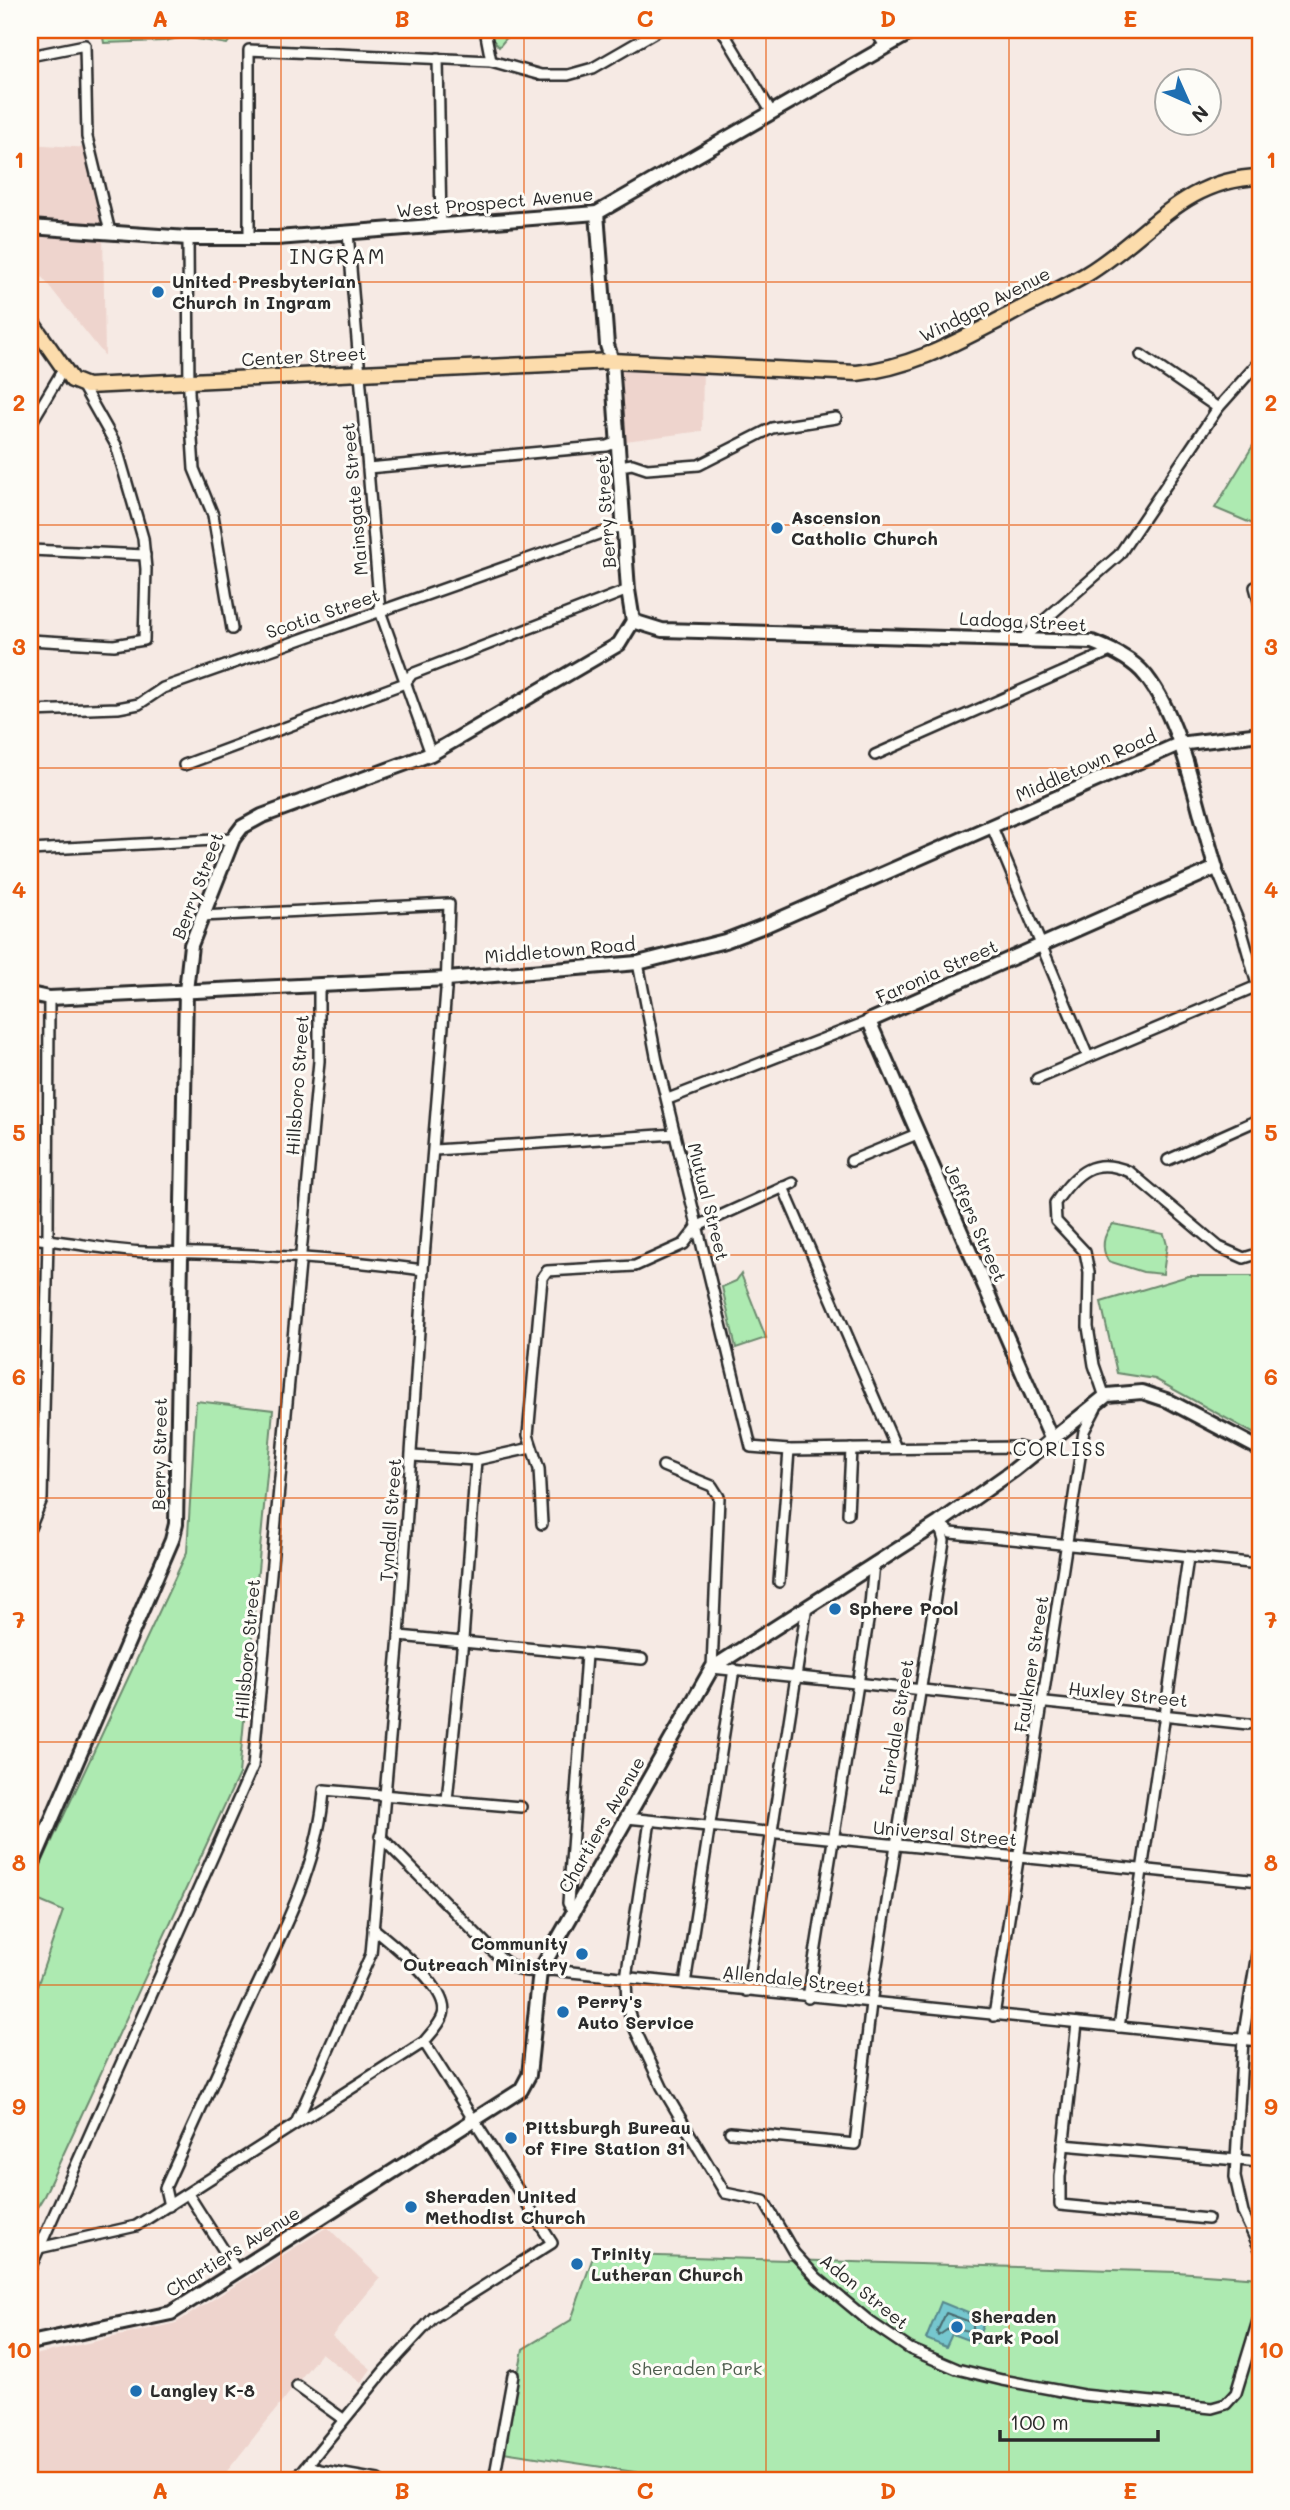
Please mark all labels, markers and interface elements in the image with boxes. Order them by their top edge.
text: A [152,3,168,33]
text: B [394,3,410,33]
text: C [636,3,654,33]
text: D [880,3,896,33]
text: E [1123,3,1137,33]
north arrow [1154,66,1224,136]
text: N [1186,100,1214,128]
text: 1 [14,144,24,174]
text: 1 [1266,144,1276,174]
street label: West Prospect Avenue [395,181,594,223]
district label: INGRAM [290,242,387,269]
street label: Windgap Avenue [915,261,1054,347]
place label: United Presbyterian Church in Ingram [172,269,356,314]
marker: United Presbyterian Church in Ingram [150,284,166,300]
street label: Center Street [241,341,367,371]
text: 2 [13,387,25,417]
text: 2 [1265,387,1277,417]
street label: Mainsgate Street [335,422,373,577]
street label: Berry Street [589,455,621,569]
place label: Ascension Catholic Church [791,505,938,550]
marker: Ascension Catholic Church [769,520,785,536]
street label: Scotia Street [262,582,383,644]
street label: Ladoga Street [959,606,1087,636]
text: 3 [12,631,26,661]
text: 3 [1264,631,1278,661]
street label: Middletown Road [1012,723,1160,807]
street label: Berry Street [166,829,228,943]
text: 4 [12,874,26,904]
text: 4 [1264,874,1278,904]
street label: Middletown Road [483,931,636,969]
street label: Faronia Street [872,934,1001,1009]
street label: Hillsboro Street [280,1014,314,1156]
text: 5 [12,1117,26,1147]
text: 5 [1264,1117,1278,1147]
street label: Mutual Street [683,1140,735,1263]
street label: Jeffers Street [939,1160,1013,1285]
text: 6 [12,1361,26,1391]
text: 6 [1264,1361,1278,1391]
street label: Berry Street [146,1397,172,1511]
district label: CORLISS [1013,1436,1107,1461]
street label: Tyndall Street [374,1457,406,1583]
street label: Hillsboro Street [229,1578,265,1720]
street label: Faulkner Street [1008,1594,1054,1734]
place label: Sphere Pool [849,1596,958,1620]
marker: Sphere Pool [827,1601,843,1617]
text: 7 [13,1604,26,1634]
text: 7 [1265,1604,1278,1634]
street label: Fairdale Street [873,1657,919,1796]
street label: Huxley Street [1067,1676,1189,1712]
street label: Chartiers Avenue [552,1752,650,1897]
street label: Universal Street [872,1815,1018,1851]
text: 8 [12,1847,26,1877]
text: 8 [1264,1847,1278,1877]
place label: Community Outreach Ministry [403,1931,568,1976]
marker: Community Outreach Ministry [574,1946,590,1962]
street label: Allendale Street [721,1960,867,1998]
place label: Perry's Auto Service [577,1989,694,2034]
marker: Perry's Auto Service [555,2004,571,2020]
text: 9 [12,2091,26,2121]
text: 9 [1264,2091,1278,2121]
place label: Pittsburgh Bureau of Fire Station 31 [525,2115,691,2160]
marker: Pittsburgh Bureau of Fire Station 31 [503,2130,519,2146]
place label: Sheraden United Methodist Church [425,2184,585,2229]
marker: Sheraden United Methodist Church [403,2199,419,2215]
street label: Chartiers Avenue [161,2200,304,2302]
place label: Trinity Lutheran Church [591,2241,743,2286]
street label: Adon Street [815,2248,914,2334]
marker: Trinity Lutheran Church [569,2256,585,2272]
place label: Sheraden Park Pool [971,2304,1059,2349]
marker: Sheraden Park Pool [949,2319,965,2335]
text: 10 [7,2334,32,2364]
text: 10 [1259,2334,1284,2364]
park label: Sheraden Park [632,2356,762,2380]
place label: Langley K-8 [150,2378,255,2402]
marker: Langley K-8 [128,2383,144,2399]
scale bar [1000,2398,1157,2442]
text: 100 m [1010,2408,1069,2435]
text: A [152,2475,168,2505]
text: B [394,2475,410,2505]
text: C [636,2475,654,2505]
text: D [880,2475,896,2505]
text: E [1123,2475,1137,2505]

